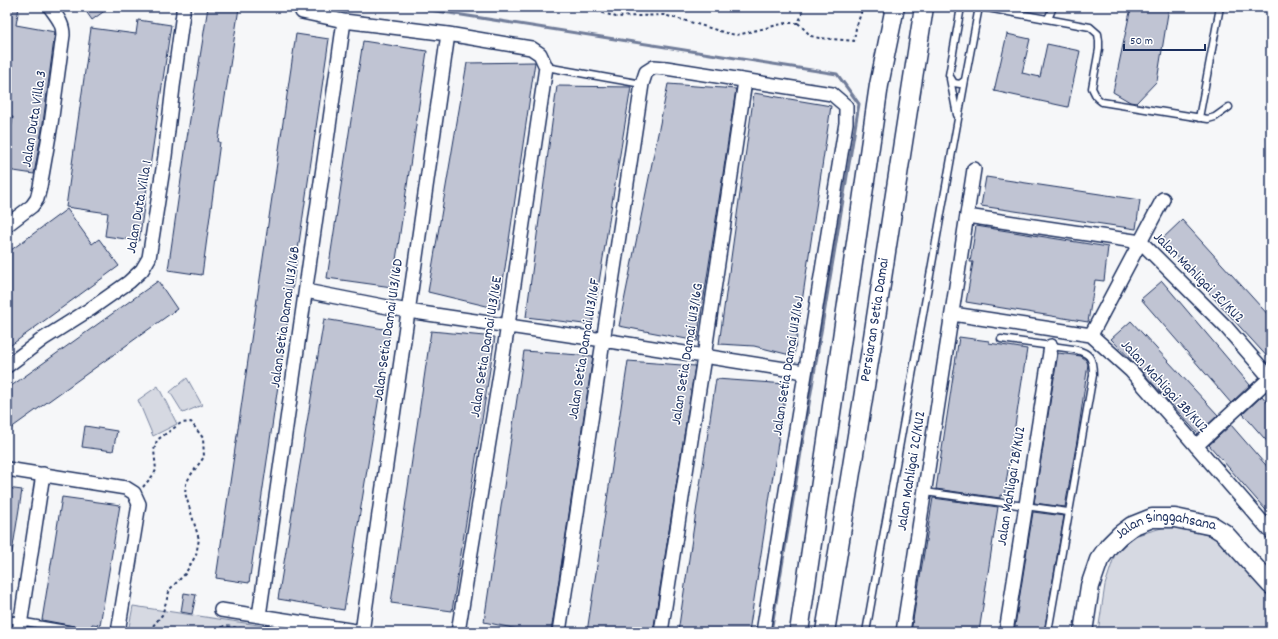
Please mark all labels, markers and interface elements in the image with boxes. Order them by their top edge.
scale bar [1124,26,1205,52]
text: 50 m [1130,33,1153,50]
street label: Jalan Duta Villa 3 [16,69,54,169]
street label: Jalan Duta Villa 1 [121,159,159,255]
street label: Jalan Mahligai 3C/KU2 [1147,227,1249,329]
street label: Jalan Setia Damai U13/16B [265,245,307,389]
street label: Persiaran Setia Damai [855,256,896,384]
street label: Jalan Setia Damai U13/16D [368,257,410,403]
street label: Jalan Setia Damai U13/16E [465,275,509,419]
street label: Jalan Setia Damai U13/16F [563,277,607,421]
street label: Jalan Setia Damai U13/16G [666,281,710,427]
street label: Jalan Setia Damai U13/16J [767,295,811,437]
street label: Jalan Mahligai 3B/KU2 [1115,335,1213,439]
street label: Jalan Mahligai 2C/KU2 [892,409,932,533]
street label: Jalan Mahligai 2B/KU2 [992,425,1032,547]
street label: Jalan Singgahsana [1110,507,1219,545]

